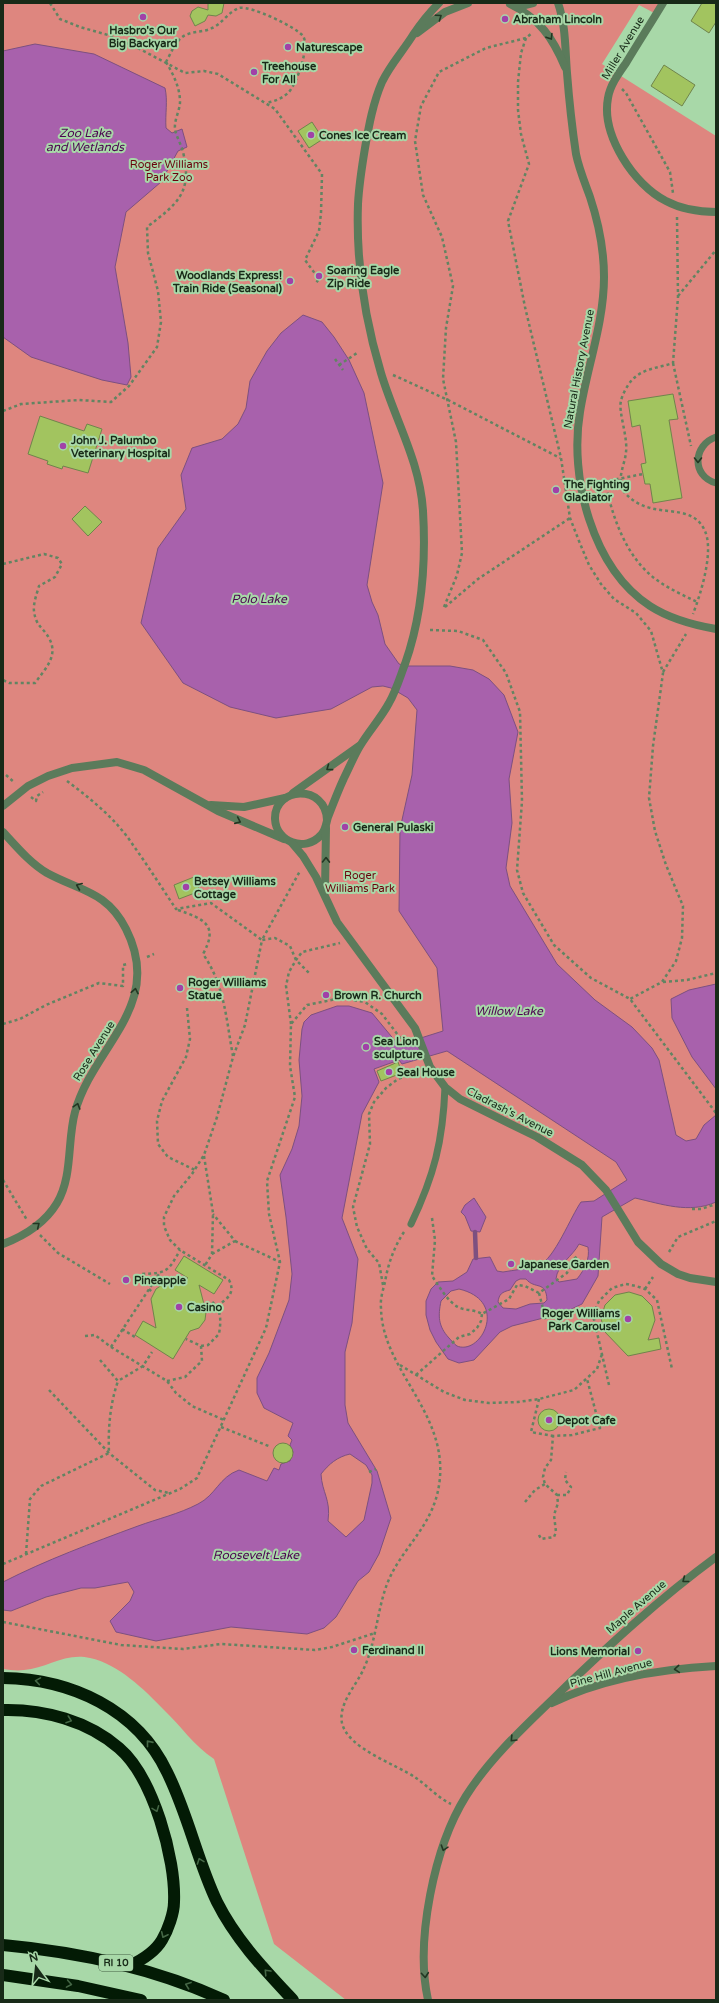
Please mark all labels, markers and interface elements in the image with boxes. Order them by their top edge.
marker: Hasbro's Our Big Backyard [138,12,148,22]
place label: Abraham Lincoln [513,13,602,26]
one-way arrow [435,14,442,21]
marker: Abraham Lincoln [500,14,510,24]
street label: Miller Avenue [599,14,647,82]
place label: Hasbro's Our Big Backyard [109,24,178,51]
one-way arrow [546,33,553,40]
place label: Naturescape [296,41,363,55]
marker: Naturescape [283,42,293,52]
place label: Treehouse For All [261,60,317,86]
marker: Treehouse For All [249,67,259,77]
water label: Zoo Lake and Wetlands [46,126,125,154]
place label: Cones Ice Cream [319,129,406,142]
marker: Cones Ice Cream [306,130,316,140]
park label: Roger Williams Park Zoo [130,158,208,184]
place label: Soaring Eagle Zip Ride [327,264,400,291]
place label: Woodlands Express! Train Ride (Seasonal) [172,269,283,295]
marker: Soaring Eagle Zip Ride [314,271,324,281]
marker: Woodlands Express! Train Ride (Seasonal) [285,276,295,286]
street label: Natural History Avenue [561,308,597,430]
place label: John J. Palumbo Veterinary Hospital [70,434,171,461]
marker: John J. Palumbo Veterinary Hospital [58,441,68,451]
one-way arrow [694,457,702,463]
place label: The Fighting Gladiator [563,478,630,504]
marker: The Fighting Gladiator [551,485,561,495]
water label: Polo Lake [231,592,288,606]
one-way arrow [327,763,334,770]
one-way arrow [233,816,241,824]
place label: General Pulaski [353,821,434,834]
marker: General Pulaski [340,822,350,832]
one-way arrow [322,857,330,863]
park label: Roger Williams Park [325,869,395,895]
place label: Betsey Williams Cottage [194,875,276,902]
marker: Betsey Williams Cottage [181,882,191,892]
one-way arrow [75,883,82,891]
place label: Roger Williams Statue [188,976,267,1002]
marker: Roger Williams Statue [175,983,185,993]
one-way arrow [130,988,139,994]
place label: Brown R. Church [334,989,422,1002]
marker: Brown R. Church [321,990,331,1000]
water label: Willow Lake [475,1004,544,1018]
street label: Rose Avenue [70,1019,118,1083]
place label: Sea Lion sculpture [374,1035,423,1062]
marker: Sea Lion sculpture [361,1042,371,1052]
place label: Seal House [397,1066,456,1079]
marker: Seal House [384,1067,394,1077]
street label: Cladrash's Avenue [464,1084,556,1140]
one-way arrow [72,1103,81,1110]
one-way arrow [32,1223,39,1230]
place label: Japanese Garden [518,1258,609,1272]
marker: Japanese Garden [506,1259,516,1269]
place label: Pineapple [134,1274,187,1288]
marker: Pineapple [121,1275,131,1285]
place label: Casino [187,1301,223,1314]
marker: Casino [174,1302,184,1312]
place label: Roger Williams Park Carousel [542,1307,621,1333]
marker: Roger Williams Park Carousel [623,1314,633,1324]
place label: Depot Cafe [557,1414,616,1428]
marker: Depot Cafe [544,1415,554,1425]
water label: Roosevelt Lake [213,1548,300,1562]
one-way arrow [682,1576,689,1583]
street label: Maple Avenue [603,1578,669,1636]
place label: Ferdinand II [362,1644,424,1657]
marker: Ferdinand II [349,1645,359,1655]
place label: Lions Memorial [550,1645,630,1658]
marker: Lions Memorial [633,1646,643,1656]
street label: Pine Hill Avenue [569,1656,653,1690]
one-way arrow [674,1664,680,1673]
one-way arrow [35,1677,41,1686]
one-way arrow [65,1716,72,1724]
one-way arrow [510,1734,518,1742]
one-way arrow [146,1740,153,1747]
one-way arrow [151,1806,159,1813]
one-way arrow [440,1844,449,1851]
one-way arrow [197,1858,205,1865]
one-way arrow [161,1931,169,1938]
north arrow [16,1947,56,1987]
text: N [28,1950,39,1965]
road number: RI 10 [99,1955,133,1971]
one-way arrow [264,1969,271,1977]
one-way arrow [420,1972,429,1978]
one-way arrow [66,1979,72,1988]
one-way arrow [184,1982,191,1990]

